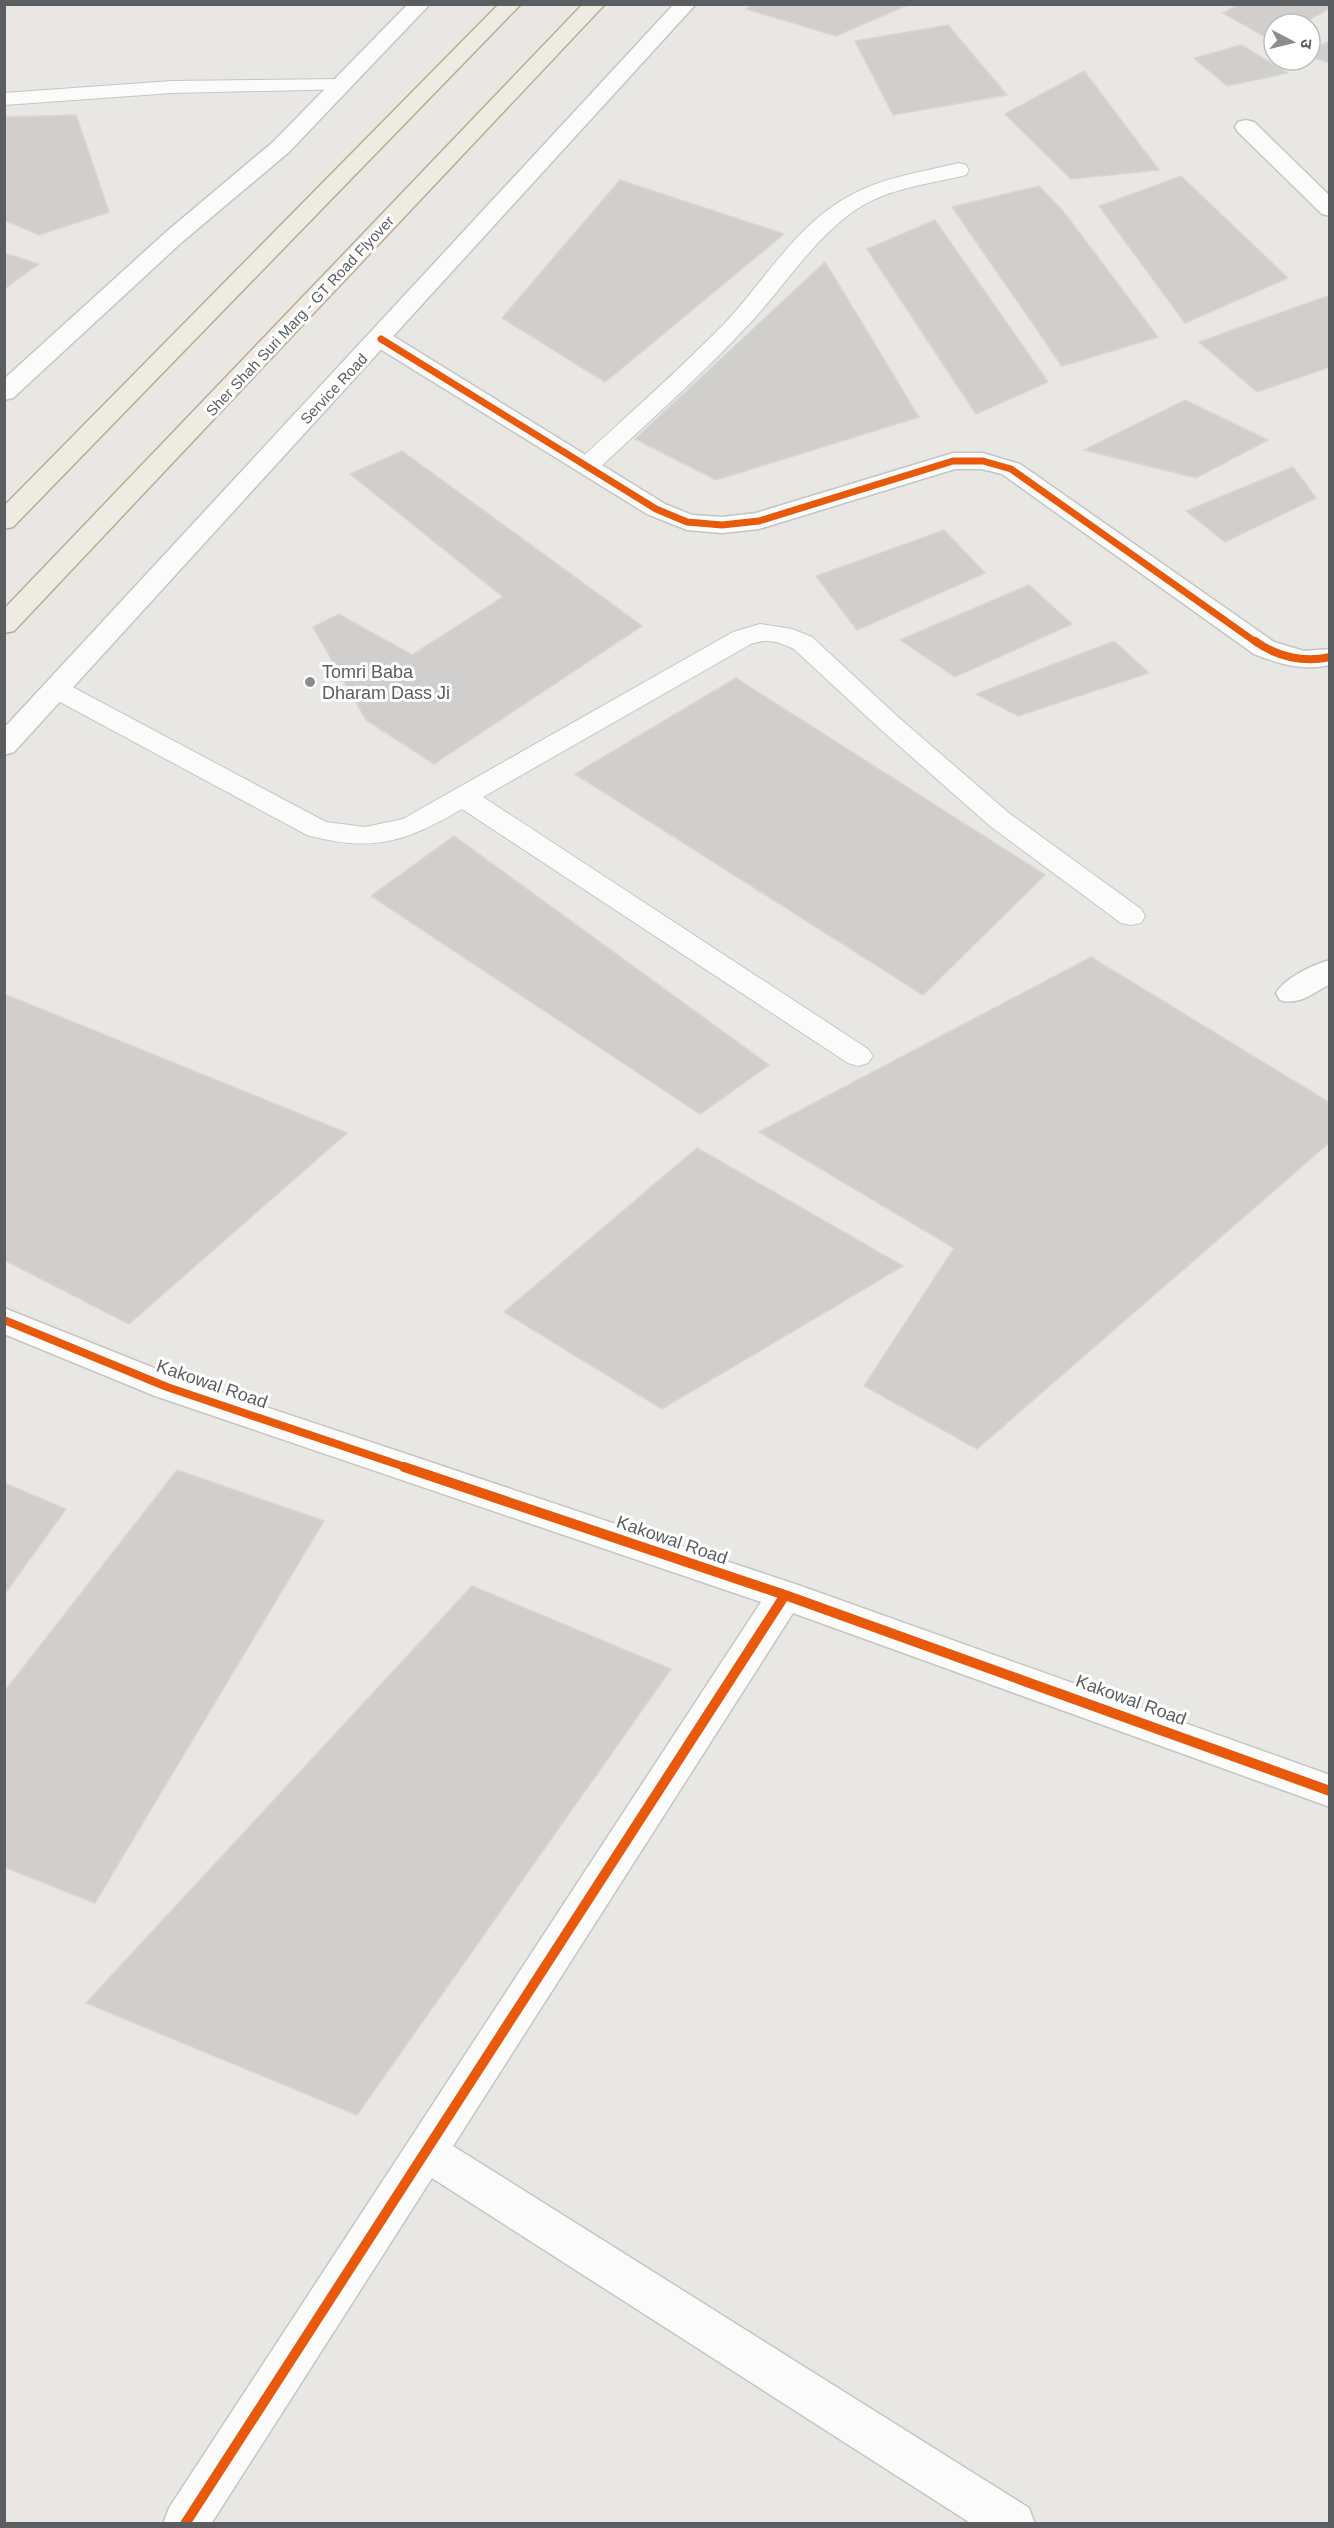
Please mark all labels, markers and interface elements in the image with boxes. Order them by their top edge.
north arrow [1262,12,1322,72]
text: उ [1297,38,1315,50]
street label: Sher Shah Suri Marg - GT Road Flyover [202,212,397,419]
street label: Service Road [297,350,371,427]
place label: Tomri Baba Dharam Dass Ji [322,662,450,703]
marker: Tomri Baba Dharam Dass Ji [303,675,317,689]
street label: Kakowal Road [154,1356,270,1412]
street label: Kakowal Road [614,1512,730,1568]
street label: Kakowal Road [1073,1671,1189,1729]

